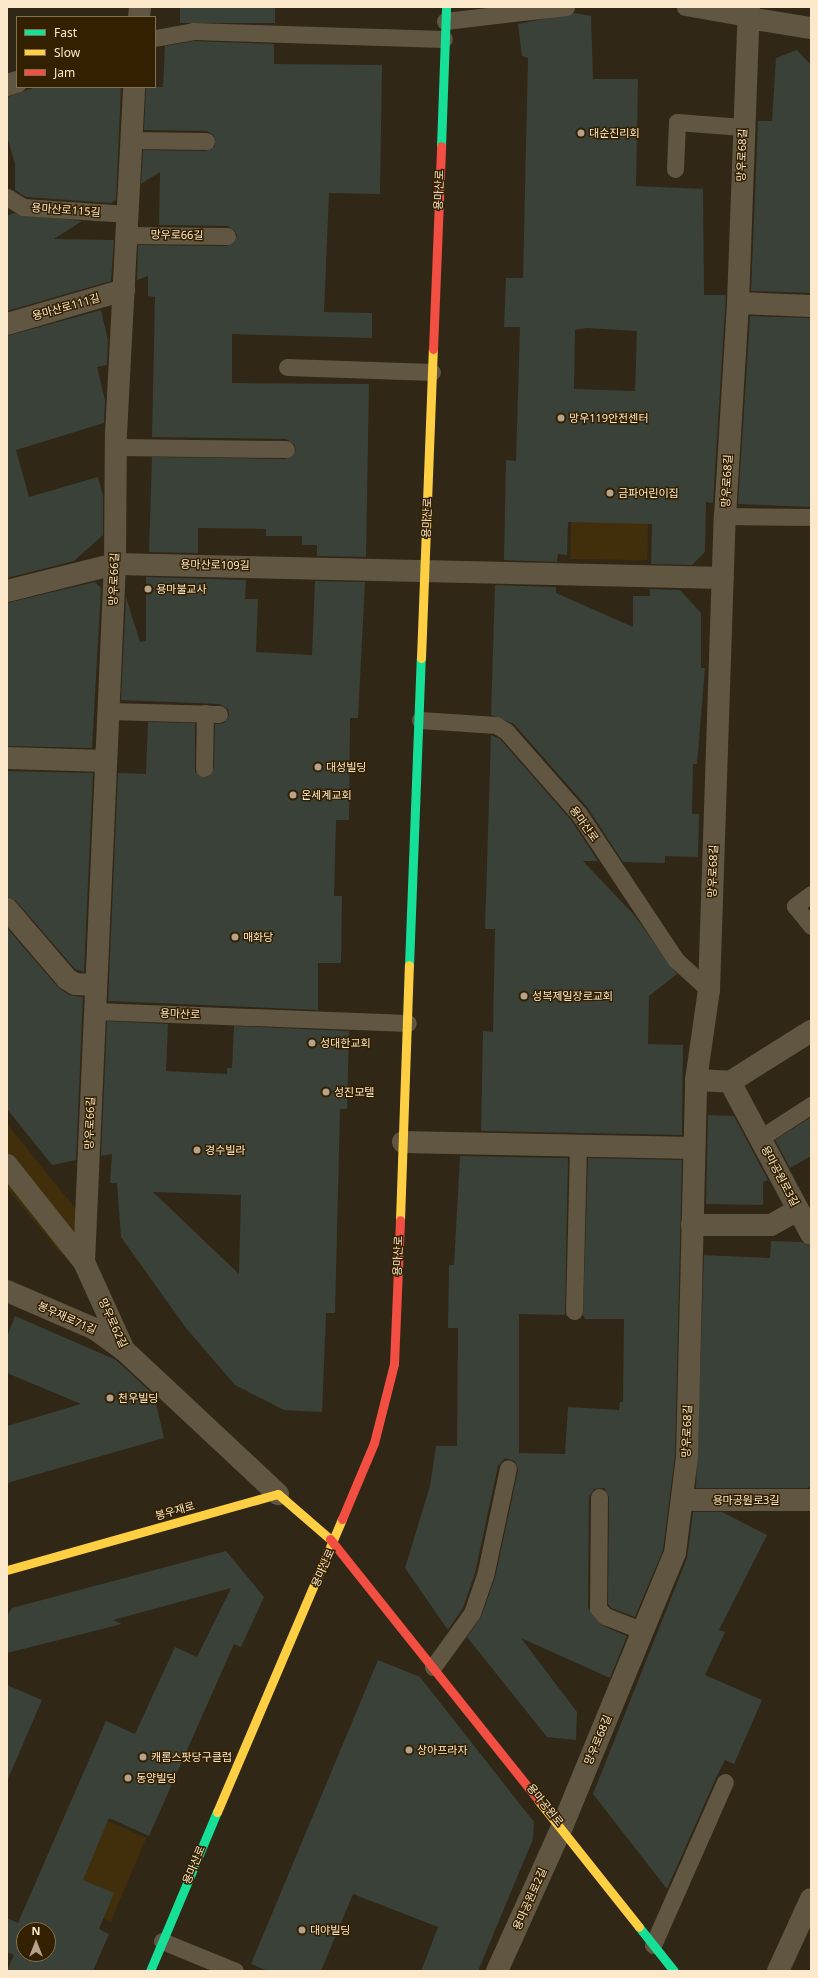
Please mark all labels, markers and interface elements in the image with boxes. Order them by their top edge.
legend [16,16,156,88]
text: Fast [54,24,77,41]
text: Slow [54,44,80,61]
text: Jam [54,64,75,81]
place label: 대순진리회 [589,126,640,140]
marker: 대순진리회 [576,128,586,138]
street label: 망우로68길 [734,128,750,182]
street label: 용마산로 [432,170,446,210]
street label: 용마산로115길 [31,201,101,219]
street label: 망우로66길 [150,228,204,242]
street label: 용마산로111길 [31,291,101,323]
place label: 망우119안전센터 [569,411,649,425]
marker: 망우119안전센터 [556,413,566,423]
street label: 망우로68길 [719,454,735,508]
place label: 금파어린이집 [618,486,679,500]
marker: 금파어린이집 [605,488,615,498]
street label: 용마산로 [420,498,434,538]
street label: 망우로66길 [106,552,122,606]
street label: 용마산로109길 [180,558,250,572]
place label: 용마불교사 [156,582,207,596]
marker: 용마불교사 [143,584,153,594]
place label: 대성빌딩 [326,760,366,774]
marker: 대성빌딩 [313,762,323,772]
place label: 온세계교회 [301,788,352,802]
marker: 온세계교회 [288,790,298,800]
street label: 용마산로 [567,804,601,844]
street label: 망우로68길 [705,844,721,898]
place label: 매화당 [243,930,273,944]
marker: 매화당 [230,932,240,942]
place label: 성복제일장로교회 [532,989,613,1003]
marker: 성복제일장로교회 [519,991,529,1001]
street label: 용마산로 [160,1007,200,1021]
place label: 성대한교회 [320,1036,371,1050]
marker: 성대한교회 [307,1038,317,1048]
place label: 성진모텔 [334,1085,374,1099]
marker: 성진모텔 [321,1087,331,1097]
street label: 망우로66길 [82,1096,98,1150]
place label: 경수빌라 [205,1143,245,1157]
street label: 용마공원로3길 [758,1143,802,1209]
marker: 경수빌라 [192,1145,202,1155]
street label: 용마산로 [391,1236,405,1276]
street label: 망우로62길 [96,1296,130,1350]
street label: 봉우재로71길 [35,1299,99,1337]
place label: 천우빌딩 [118,1391,158,1405]
marker: 천우빌딩 [105,1393,115,1403]
street label: 망우로68길 [679,1404,695,1458]
street label: 용마공원로3길 [712,1493,780,1507]
street label: 봉우재로 [154,1499,196,1523]
street label: 용마산로 [309,1547,337,1589]
street label: 망우로68길 [582,1713,614,1767]
place label: 상아프라자 [417,1743,468,1757]
marker: 상아프라자 [404,1745,414,1755]
place label: 캐롬스팟당구클럽 [151,1750,232,1764]
marker: 캐롬스팟당구클럽 [138,1752,148,1762]
place label: 동양빌딩 [136,1771,176,1785]
marker: 동양빌딩 [123,1773,133,1783]
street label: 용마공원로 [524,1781,566,1829]
street label: 용마산로 [180,1844,208,1886]
street label: 용마공원로2길 [510,1866,550,1932]
north arrow [16,1922,56,1962]
text: N [32,1923,40,1938]
place label: 대야빌딩 [310,1923,350,1937]
marker: 대야빌딩 [297,1925,307,1935]

